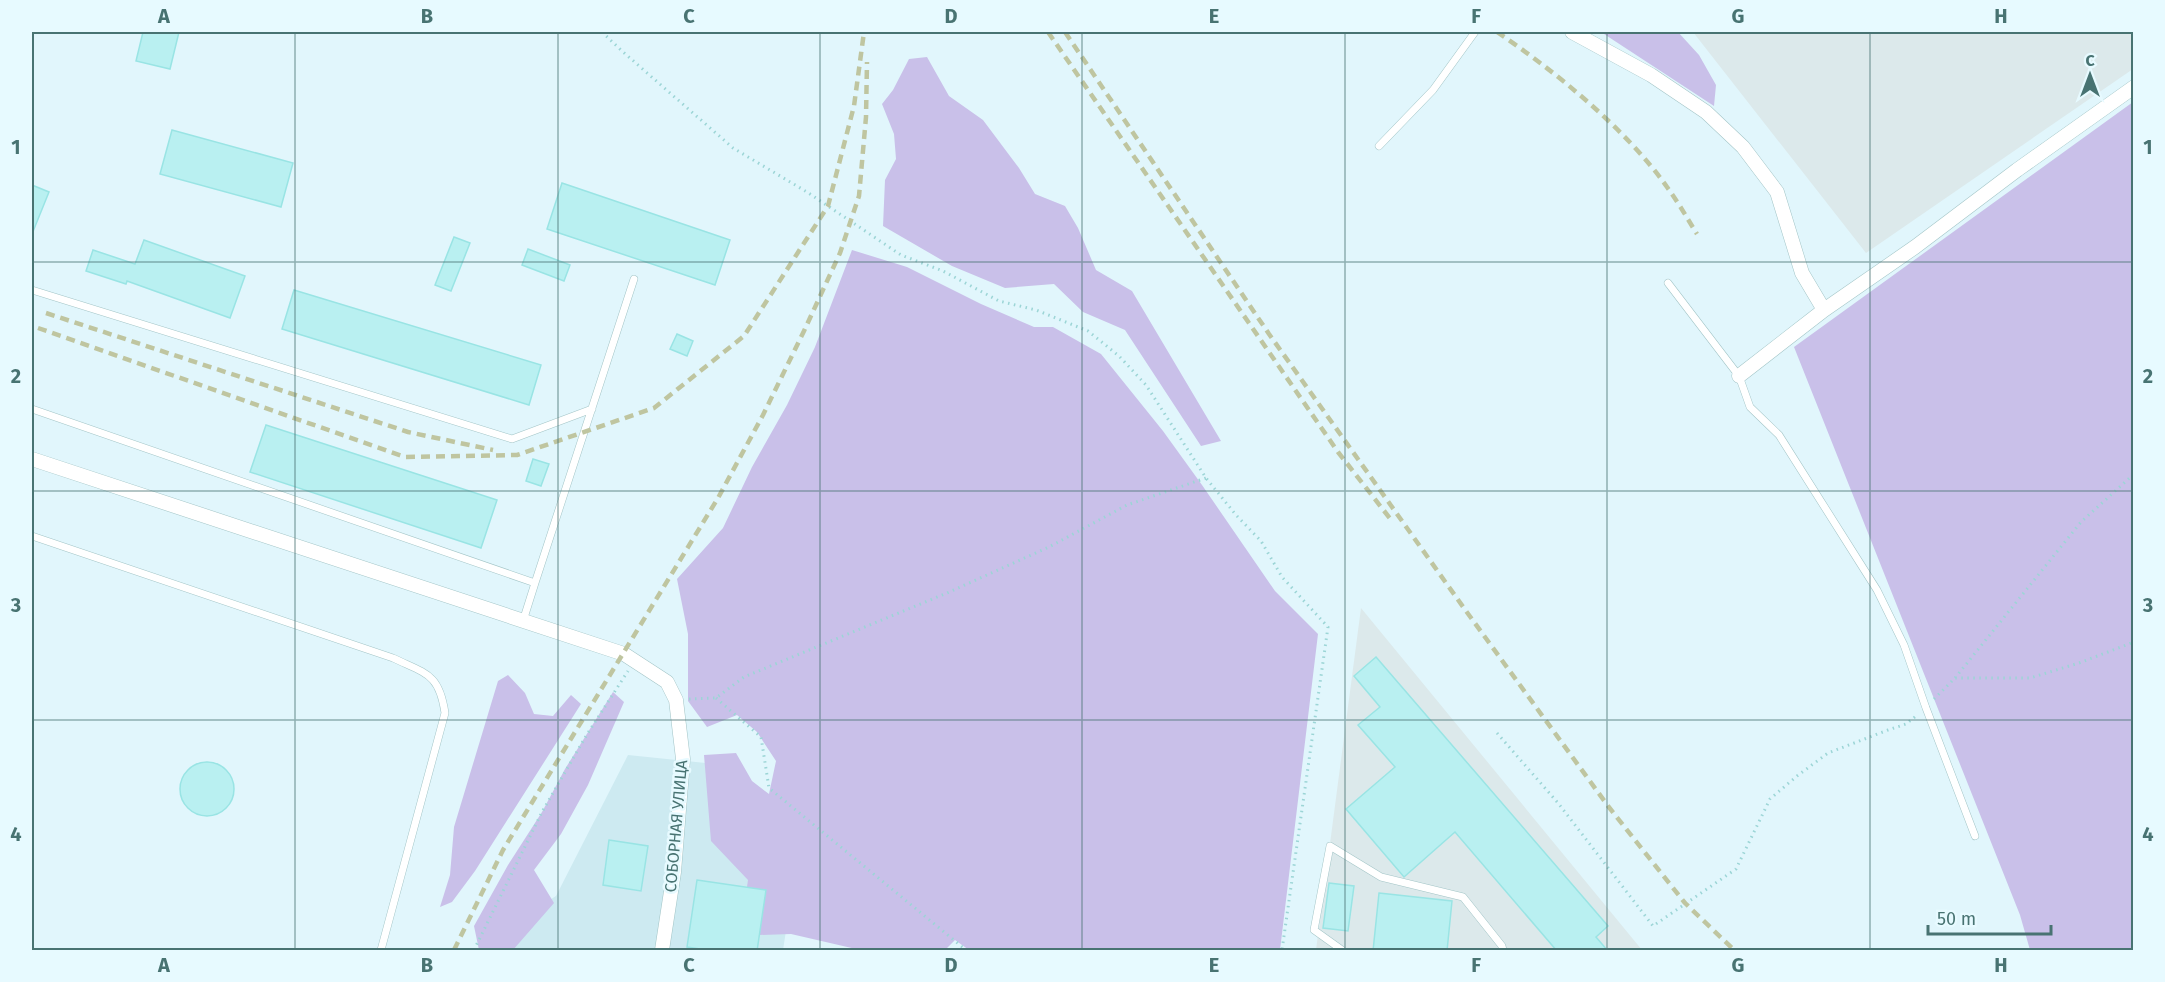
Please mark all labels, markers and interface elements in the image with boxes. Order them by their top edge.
text: A [157,4,171,28]
text: B [421,4,433,28]
text: C [683,4,695,28]
text: D [944,4,958,28]
text: E [1209,4,1219,28]
text: F [1471,4,1481,28]
text: G [1732,4,1744,28]
text: H [1994,4,2008,28]
north arrow [2060,45,2120,105]
text: С [2085,51,2095,70]
text: 1 [11,135,21,159]
text: 1 [2143,135,2153,159]
text: 2 [11,364,21,388]
text: 2 [2143,364,2153,388]
text: 3 [10,593,21,617]
text: 3 [2142,593,2153,617]
street label: СОБОРНАЯ УЛИЦА [661,758,691,893]
text: 4 [10,822,22,846]
text: 4 [2142,822,2154,846]
scale bar [1928,898,2051,936]
text: 50 m [1937,908,1976,930]
text: A [157,953,171,977]
text: B [421,953,433,977]
text: C [683,953,695,977]
text: D [944,953,958,977]
text: E [1209,953,1219,977]
text: F [1471,953,1481,977]
text: G [1732,953,1744,977]
text: H [1994,953,2008,977]

